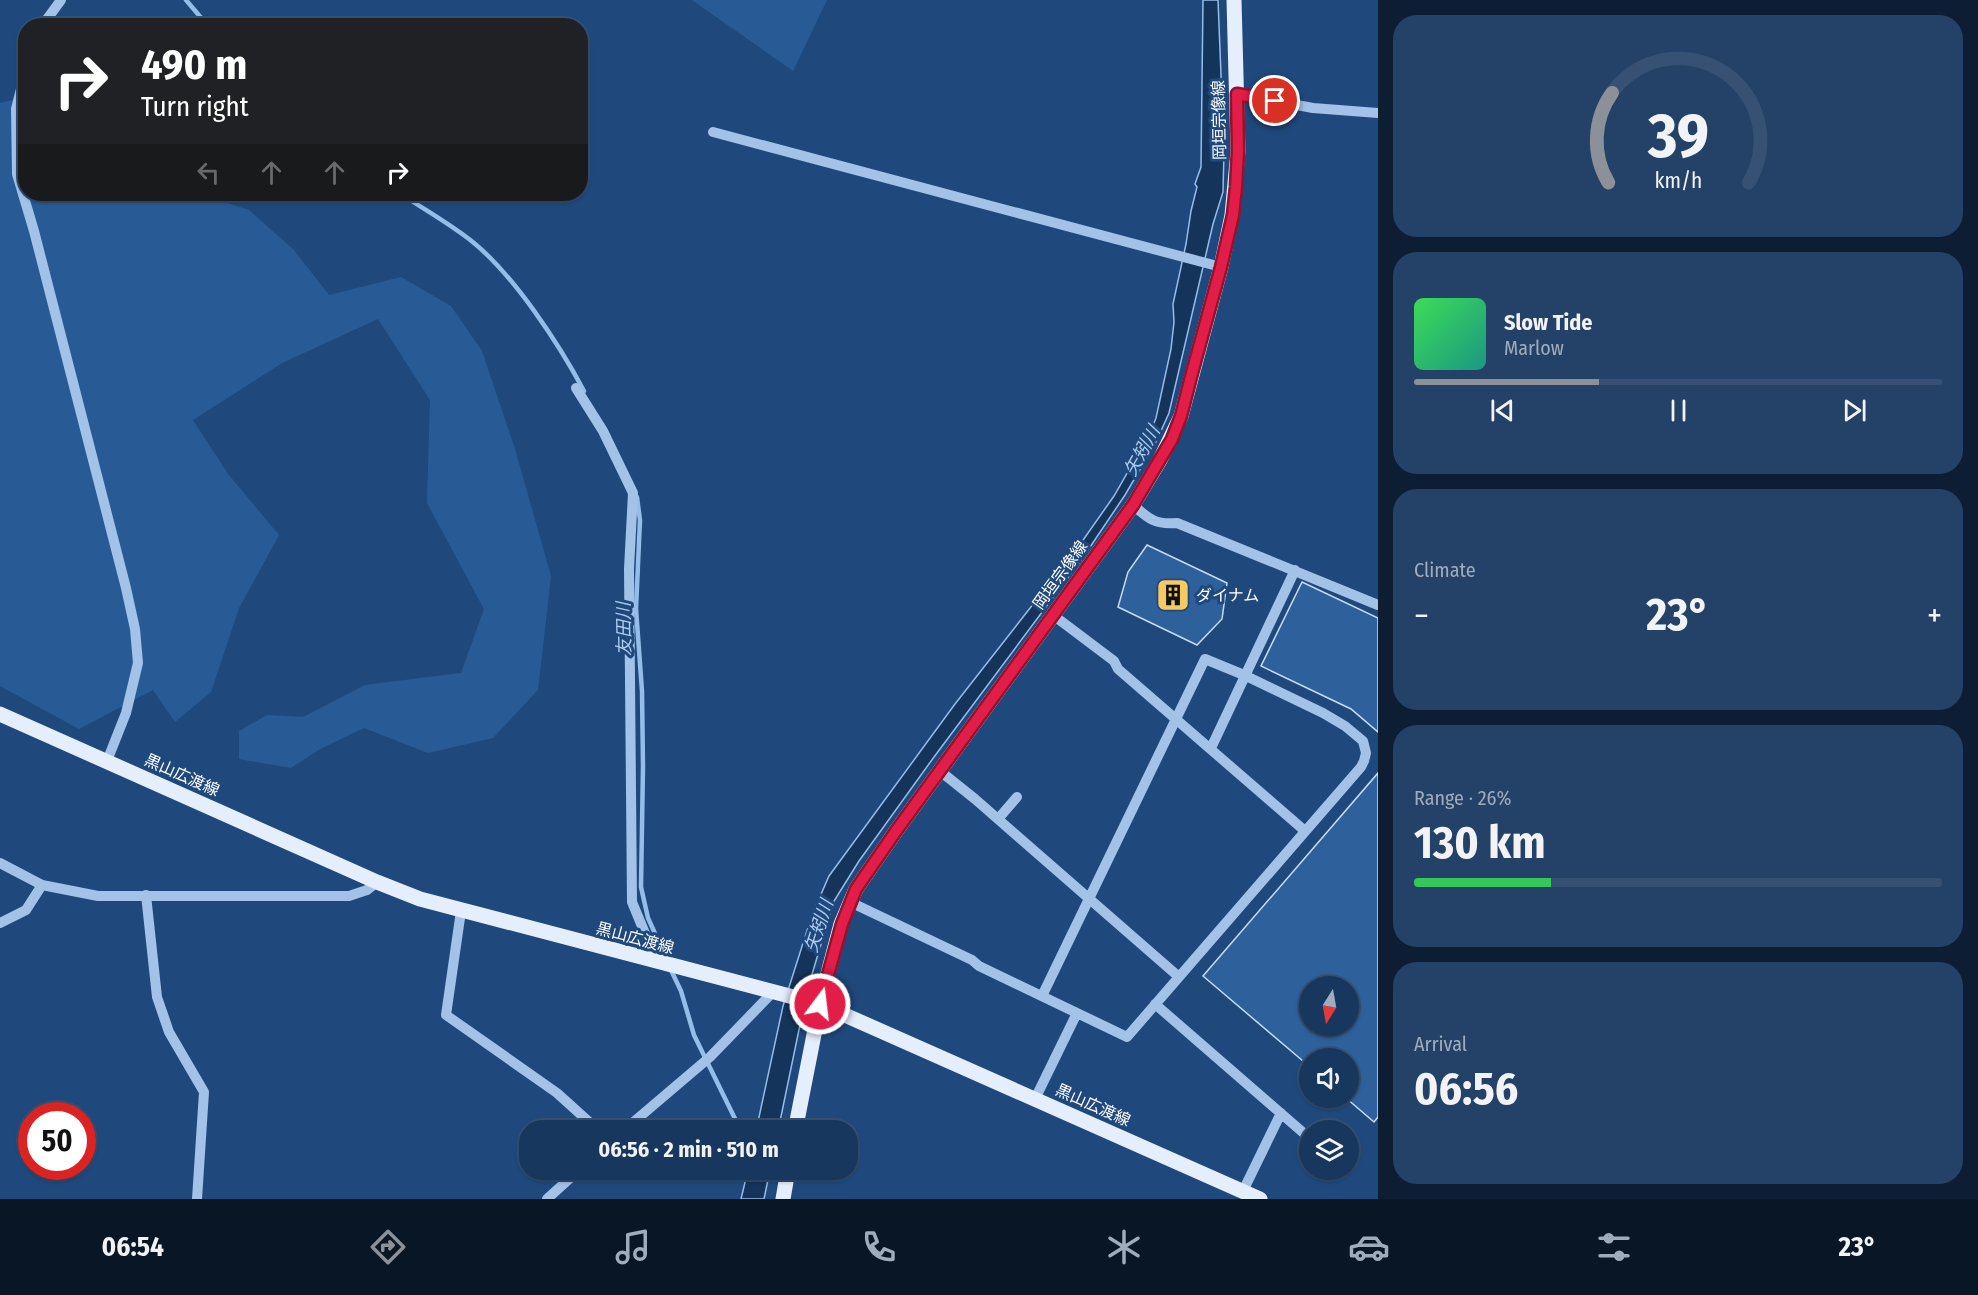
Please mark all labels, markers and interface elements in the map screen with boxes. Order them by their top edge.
text: 490 m [141,40,247,90]
icon: right [42,42,120,120]
pin [1249,75,1300,126]
street label: 岡垣宗像線 [1209,80,1229,160]
icon: arrive [1258,84,1291,117]
text: Turn right [141,91,249,123]
text: 39 [1646,99,1709,174]
icon: left [192,156,225,189]
icon: ahead [255,156,288,189]
icon: ahead [318,156,351,189]
icon: right [381,156,414,189]
text: km/h [1654,168,1702,194]
text: Slow Tide [1504,309,1592,336]
text: Marlow [1504,336,1564,360]
icon: previous [1486,394,1519,427]
icon: pause [1662,394,1695,427]
icon: next [1838,394,1871,427]
water label: 矢矧川 [1119,420,1166,480]
street label: 岡垣宗像線 [1029,537,1091,613]
text: Climate [1414,558,1476,582]
building icon: ダイナム [1155,577,1191,613]
place label: ダイナム [1196,586,1259,605]
text: 23° [1646,588,1710,642]
text: − [1414,596,1429,636]
text: + [1927,596,1942,636]
water label: 友田川 [612,600,635,656]
street label: 黒山広渡線 [142,750,222,800]
text: Range · 26% [1414,786,1511,810]
text: 130 km [1414,816,1546,870]
water label: 矢矧川 [800,895,838,955]
street label: 黒山広渡線 [594,918,676,958]
position arrow [788,972,852,1036]
north arrow [1299,976,1359,1036]
map controls [1299,976,1359,1180]
text: Arrival [1414,1032,1467,1056]
button: sound [1299,1048,1359,1108]
text: 06:56 [1414,1062,1518,1116]
street label: 黒山広渡線 [1053,1080,1133,1130]
speed limit sign: 50 [18,1102,96,1180]
button: layers [1299,1120,1359,1180]
text: 06:56 · 2 min · 510 m [598,1136,779,1163]
icon: directions [367,1226,409,1268]
icon: music [612,1226,654,1268]
icon: phone [858,1226,900,1268]
icon: climate [1103,1226,1145,1268]
icon: car [1348,1226,1390,1268]
icon: filters [1593,1226,1635,1268]
text: 06:54 [102,1231,164,1263]
text: 23° [1838,1231,1876,1263]

